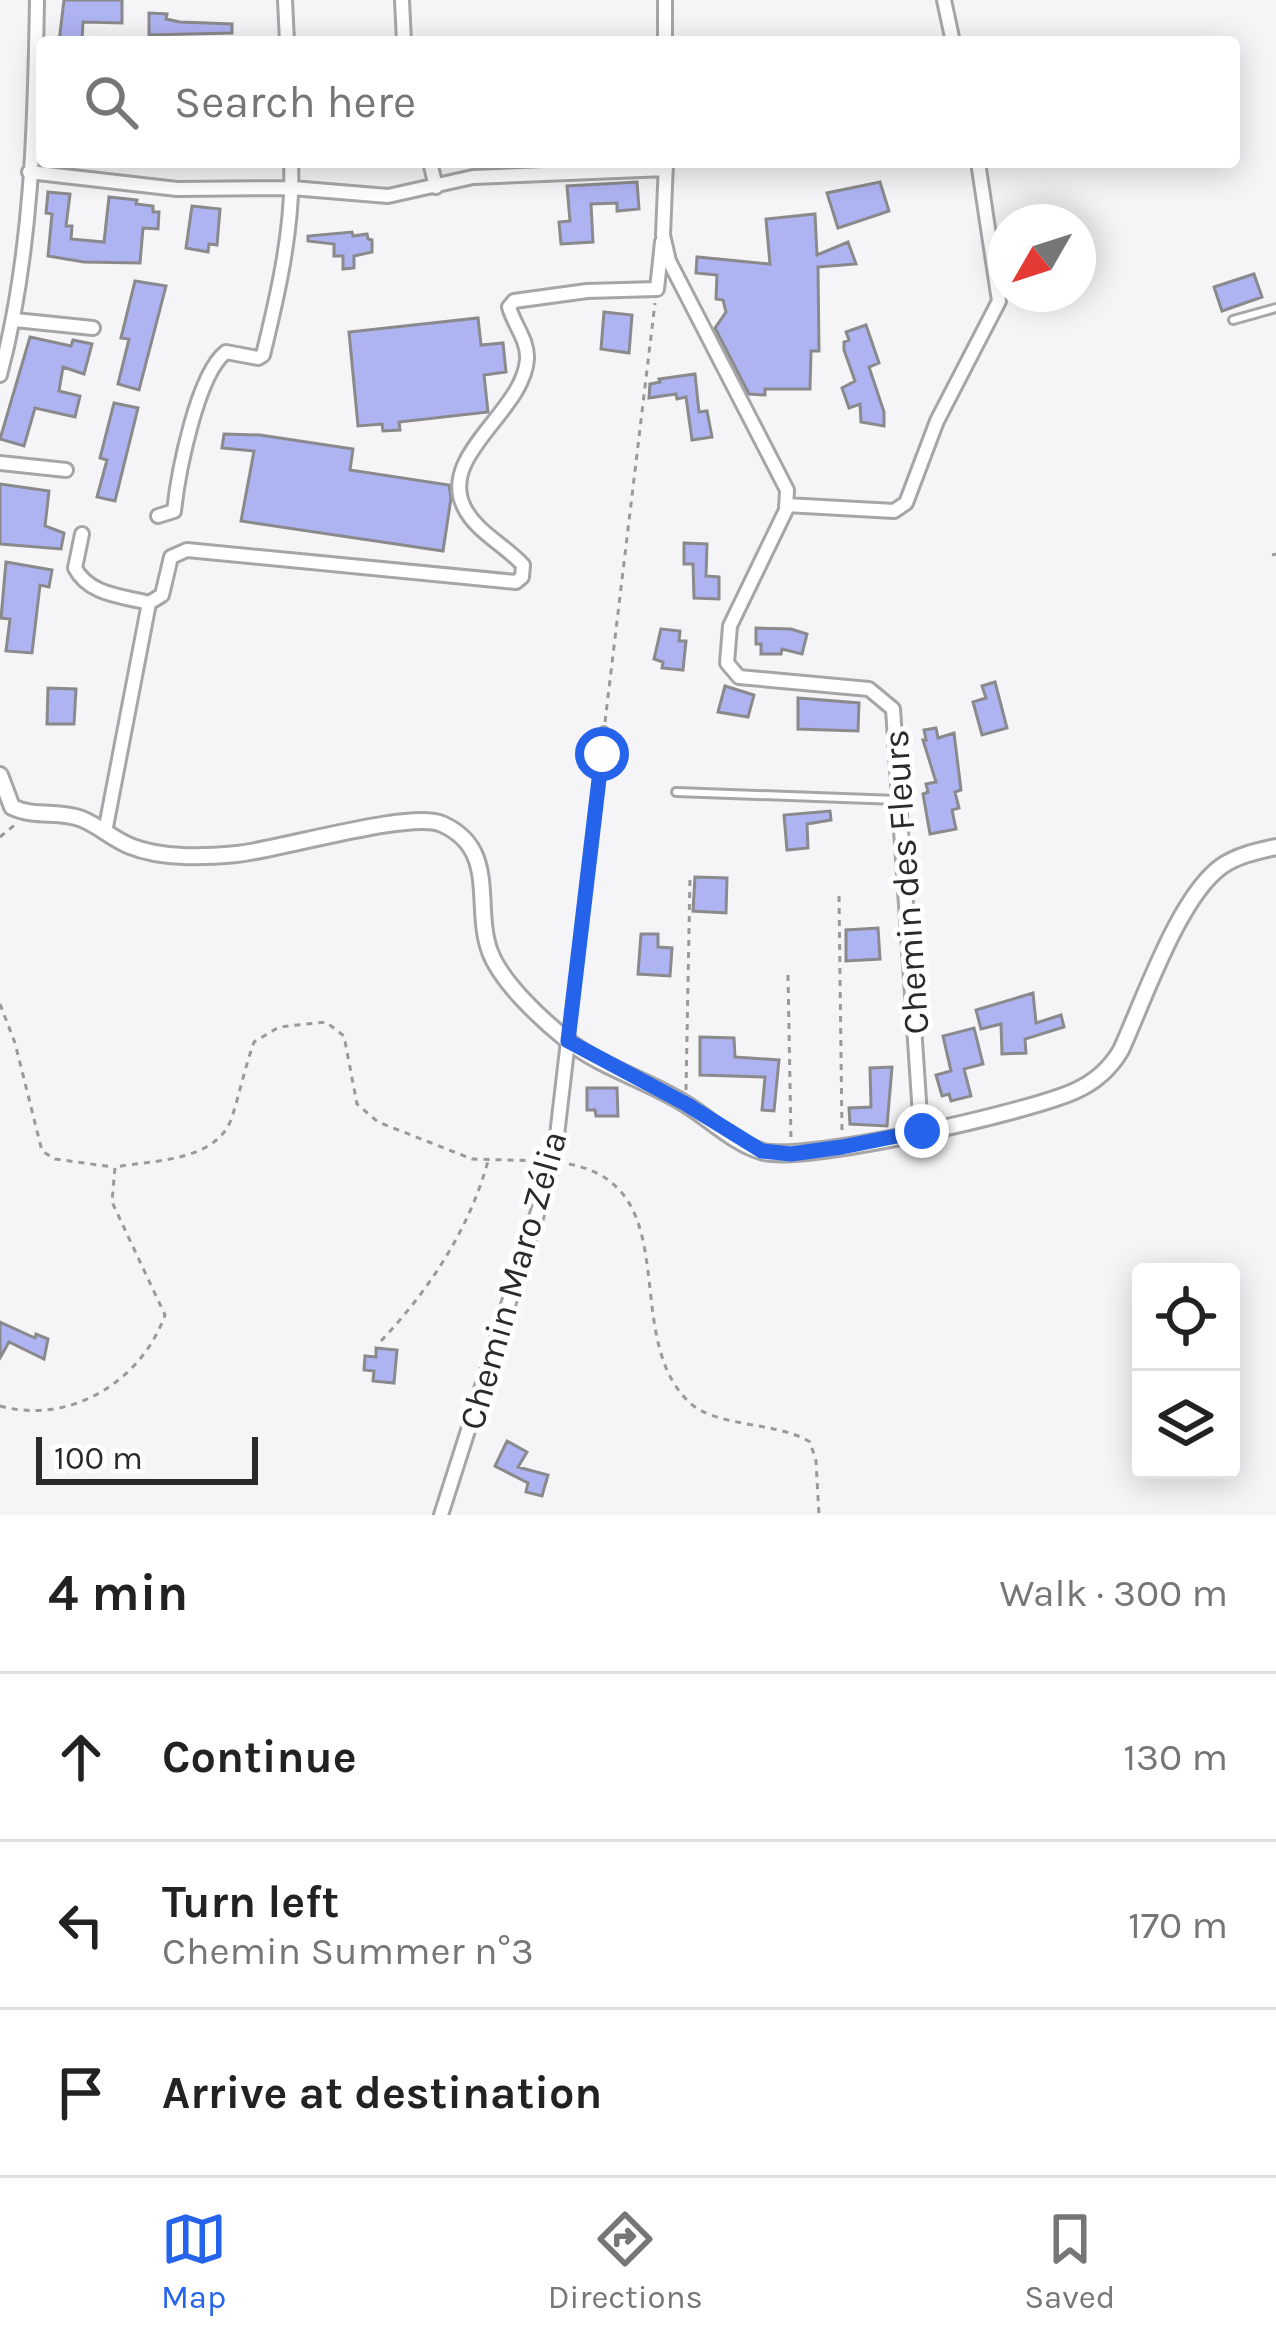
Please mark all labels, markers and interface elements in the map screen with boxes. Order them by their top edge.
search box [36,36,1240,168]
icon: search [78,69,144,135]
text: Search here [174,76,416,128]
north arrow [988,204,1096,312]
route start [575,727,629,781]
street label: Chemin des Fleurs [874,728,938,1036]
route end [895,1104,949,1158]
street label: Chemin Maro Zélia [450,1126,576,1435]
map controls [1132,1263,1240,1479]
button: locate [1132,1263,1240,1371]
button: layers [1132,1371,1240,1479]
scale bar [36,1431,258,1484]
text: 100 m [54,1439,143,1477]
text: 4 min [48,1563,188,1623]
text: Walk · 300 m [999,1570,1228,1616]
icon: ahead [48,1724,114,1790]
text: Continue [162,1731,357,1783]
text: 130 m [1123,1734,1228,1780]
text: Turn left [162,1876,339,1928]
icon: left [48,1892,114,1958]
text: 170 m [1128,1902,1228,1948]
text: Chemin Summer n°3 [162,1928,534,1974]
icon: arrive [48,2060,114,2126]
text: Arrive at destination [162,2067,602,2119]
tab: Map [161,2206,227,2316]
tab: Directions [548,2206,703,2316]
tab: Saved [1024,2206,1115,2316]

